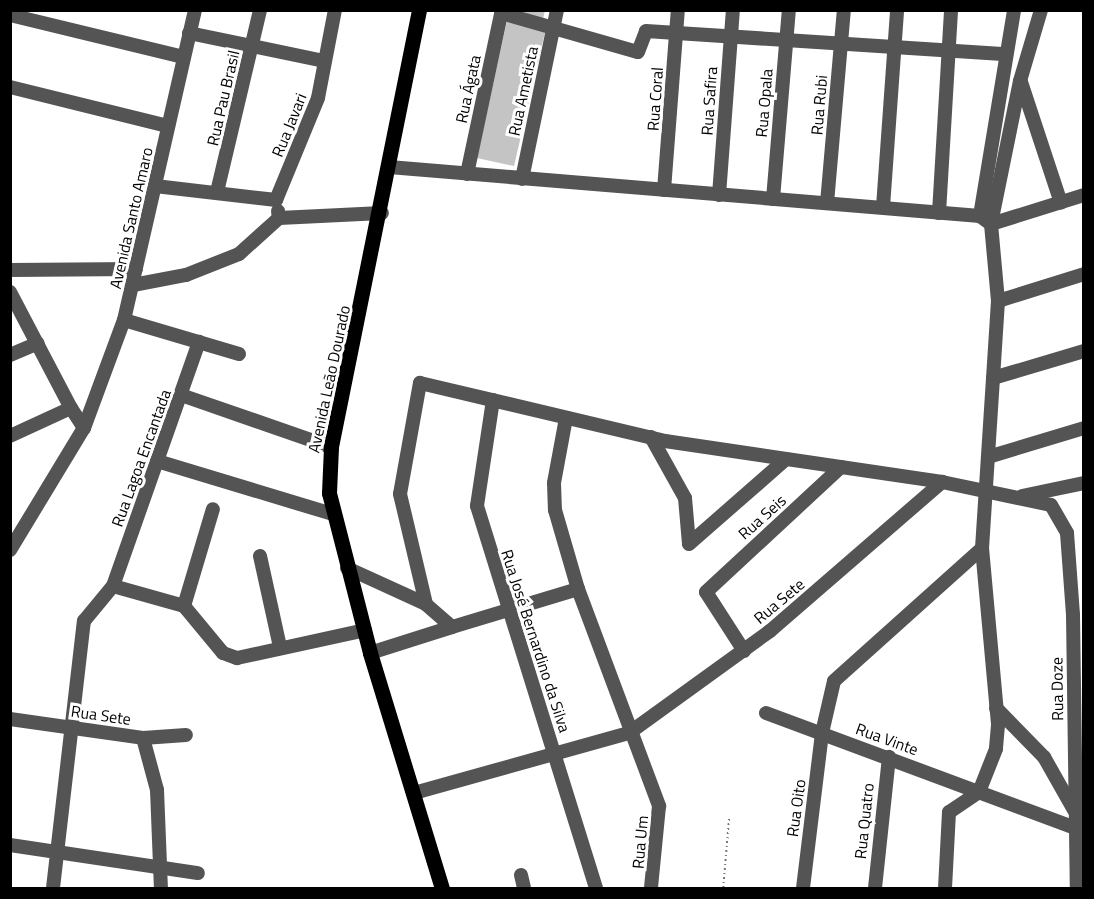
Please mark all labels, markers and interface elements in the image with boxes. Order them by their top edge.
street label: Rua Ametista [504,45,542,137]
street label: Rua Pau Brasil [203,48,243,148]
street label: Rua Ágata [451,53,485,125]
street label: Rua Coral [643,66,667,132]
street label: Rua Safira [697,66,721,136]
street label: Rua Opala [751,68,777,138]
street label: Rua Rubi [807,74,831,136]
street label: Rua Javari [268,90,310,160]
street label: Avenida Santo Amaro [105,145,157,291]
street label: Avenida Leão Dourado [304,303,354,455]
street label: Rua Lagoa Encantada [107,387,175,529]
street label: Rua Seis [734,491,790,543]
street label: Rua José Bernardino da Silva [497,547,575,735]
street label: Rua Sete [750,574,808,628]
street label: Rua Doze [1047,657,1067,721]
street label: Rua Sete [70,701,132,729]
street label: Rua Vinte [853,719,921,759]
street label: Rua Oito [782,778,810,838]
street label: Rua Quatro [850,782,878,860]
street label: Rua Um [628,815,652,869]

